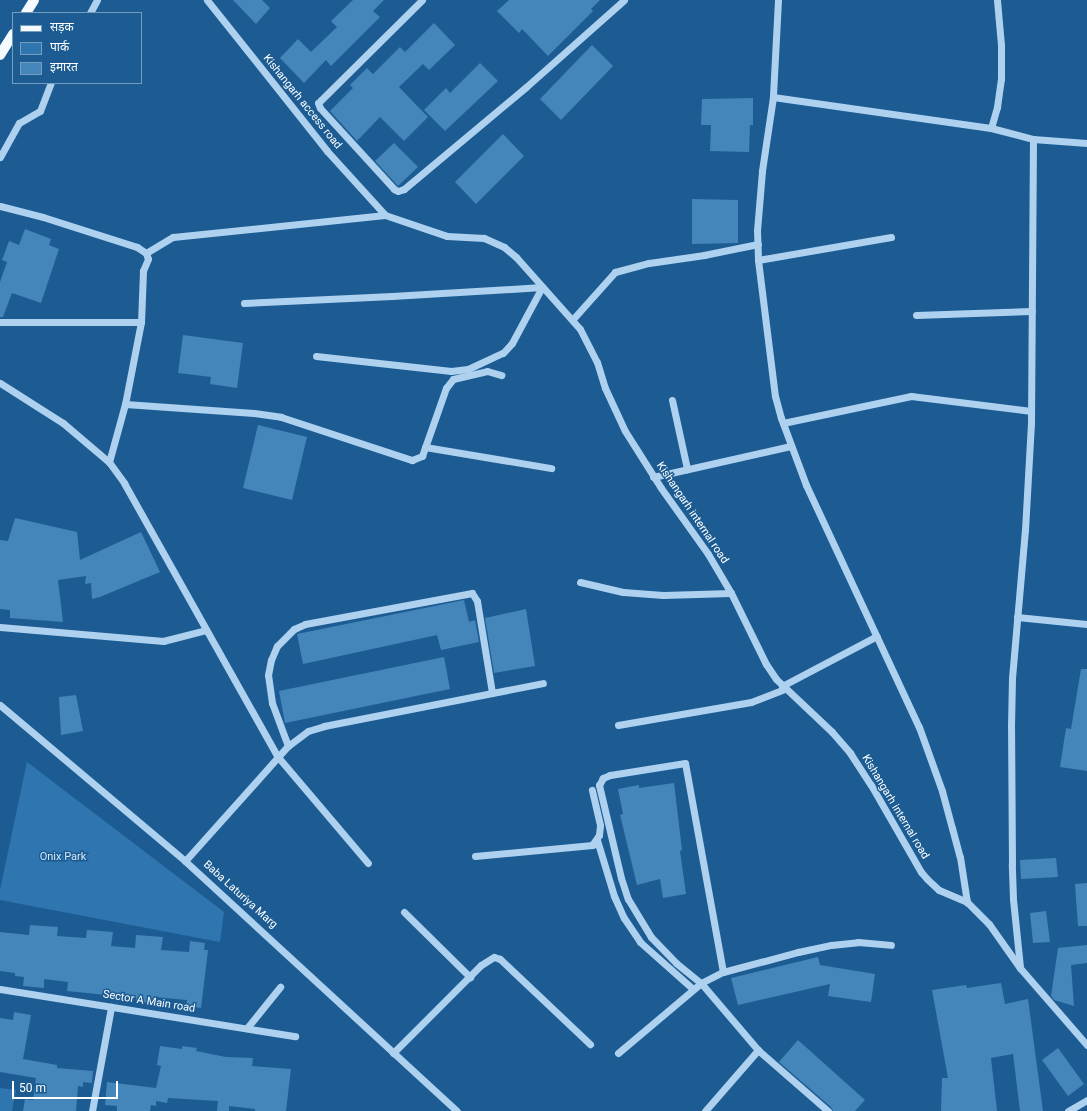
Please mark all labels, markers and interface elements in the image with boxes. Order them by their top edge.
legend [12,12,142,84]
text: सड़क [50,20,74,34]
text: पार्क [50,40,69,54]
street label: Kishangarh access road [260,52,344,152]
text: इमारत [50,60,78,74]
street label: Kishangarh internal road [653,460,731,566]
street label: Kishangarh internal road [859,752,931,862]
park label: Onix Park [40,850,86,864]
street label: Baba Laturiya Marg [200,858,280,932]
street label: Sector A Main road [102,988,196,1016]
scale bar [14,1073,120,1099]
text: 50 m [19,1081,46,1095]

